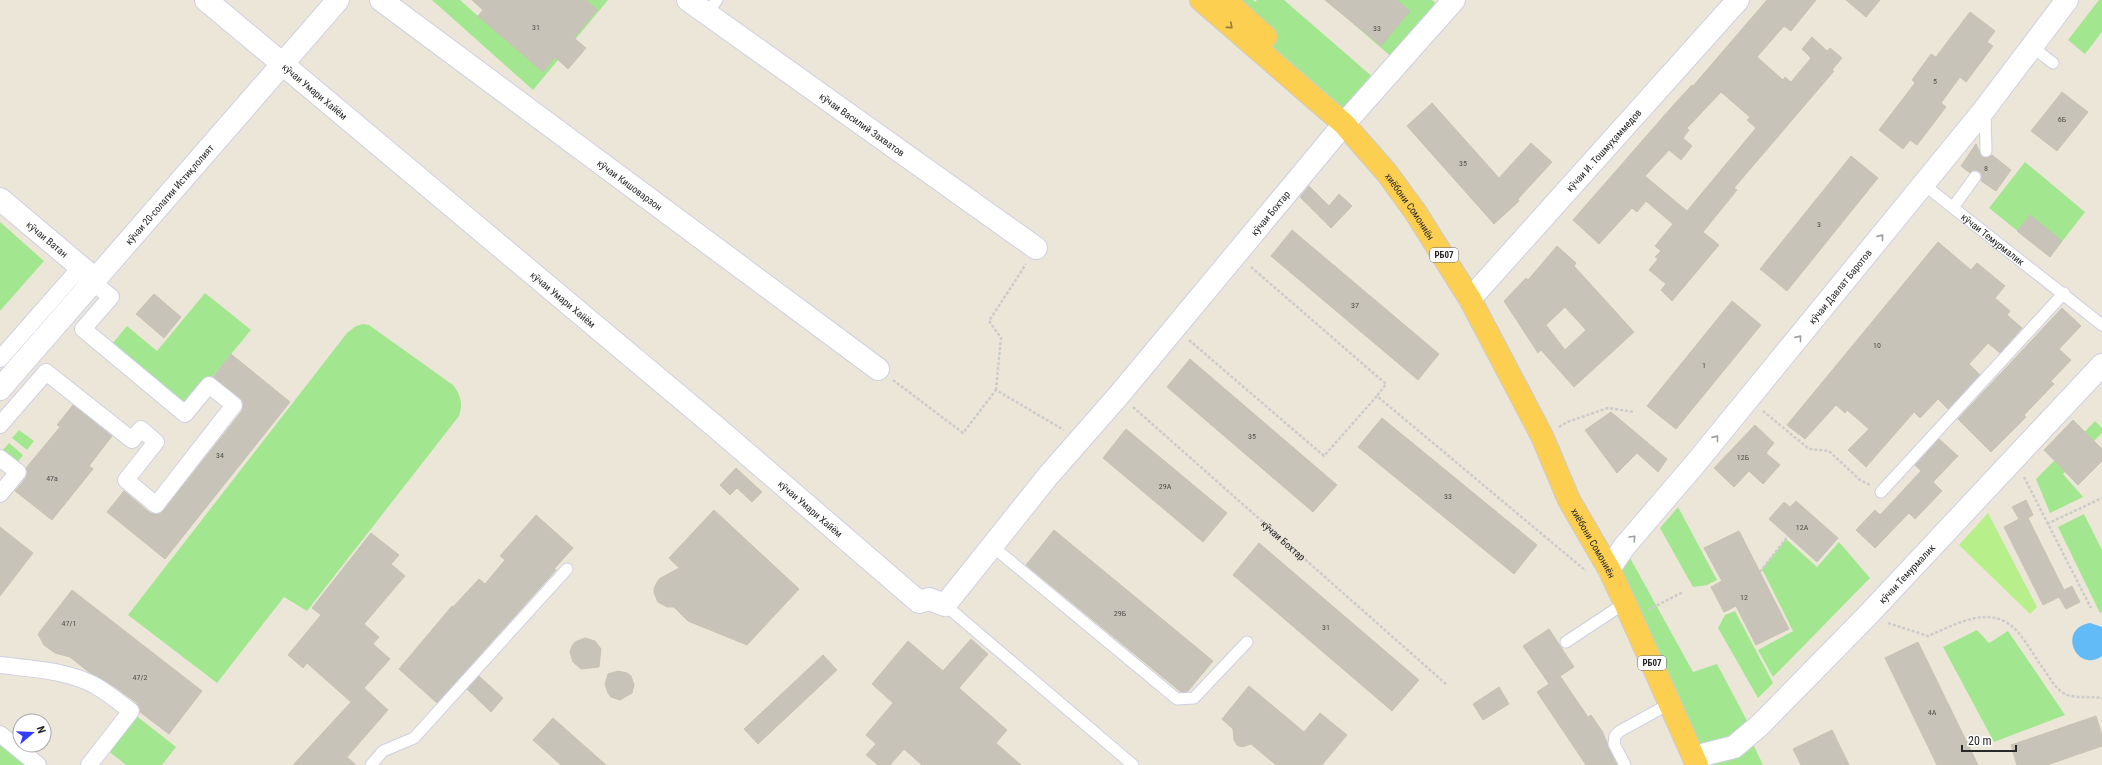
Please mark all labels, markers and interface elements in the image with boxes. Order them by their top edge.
one-way arrow [1226,21,1233,28]
house number: 31 [532,23,540,32]
house number: 33 [1373,24,1381,33]
street label: кӯчаи Умари Хайём [280,61,349,121]
house number: 5 [1933,77,1937,86]
street label: кӯчаи Василий Захватов [818,90,907,158]
street label: кӯчаи И. Тошмуҳаммедов [1564,107,1643,194]
house number: 6Б [2058,115,2067,124]
street label: кӯчаи 20-солагии Истиқлолият [123,142,216,246]
street label: кӯчаи Кишоварзон [595,157,665,212]
house number: 35 [1459,159,1467,168]
house number: 8 [1984,164,1988,173]
street label: хиёбони Сомониён [1383,171,1437,242]
street label: кӯчаи Бохтар [1248,188,1292,238]
street label: кӯчаи Темурмалик [1959,211,2027,267]
street label: кӯчаи Ватан [25,219,70,259]
house number: 3 [1817,220,1821,229]
one-way arrow [1876,235,1883,242]
street label: кӯчаи Давлат Баротов [1806,247,1874,326]
road number: РБ07 [1430,248,1458,262]
street label: кӯчаи Умари Хайём [529,269,598,329]
house number: 37 [1351,301,1359,310]
one-way arrow [1794,335,1801,342]
house number: 10 [1873,341,1881,350]
house number: 1 [1702,361,1706,370]
house number: 35 [1248,432,1256,441]
one-way arrow [1712,436,1719,443]
house number: 34 [216,451,224,460]
house number: 12Б [1737,453,1750,462]
house number: 47a [46,474,58,483]
street label: кӯчаи Умари Хайём [776,478,845,539]
house number: 29А [1159,482,1172,491]
house number: 33 [1444,492,1452,501]
street label: хиёбони Сомониён [1569,506,1618,579]
street label: кӯчаи Бохтар [1259,518,1308,563]
house number: 12А [1796,523,1809,532]
one-way arrow [1628,535,1636,543]
street label: кӯчаи Темурмалик [1876,542,1937,606]
house number: 12 [1740,593,1748,602]
house number: 29Б [1114,609,1127,618]
house number: 47/1 [62,619,76,628]
house number: 31 [1322,623,1330,632]
road number: РБ07 [1638,656,1666,670]
house number: 47/2 [133,673,147,682]
house number: 4А [1928,708,1937,717]
north arrow [12,713,52,753]
text: N [34,725,48,735]
scale bar [1962,727,2016,753]
text: 20 m [1968,734,1992,748]

